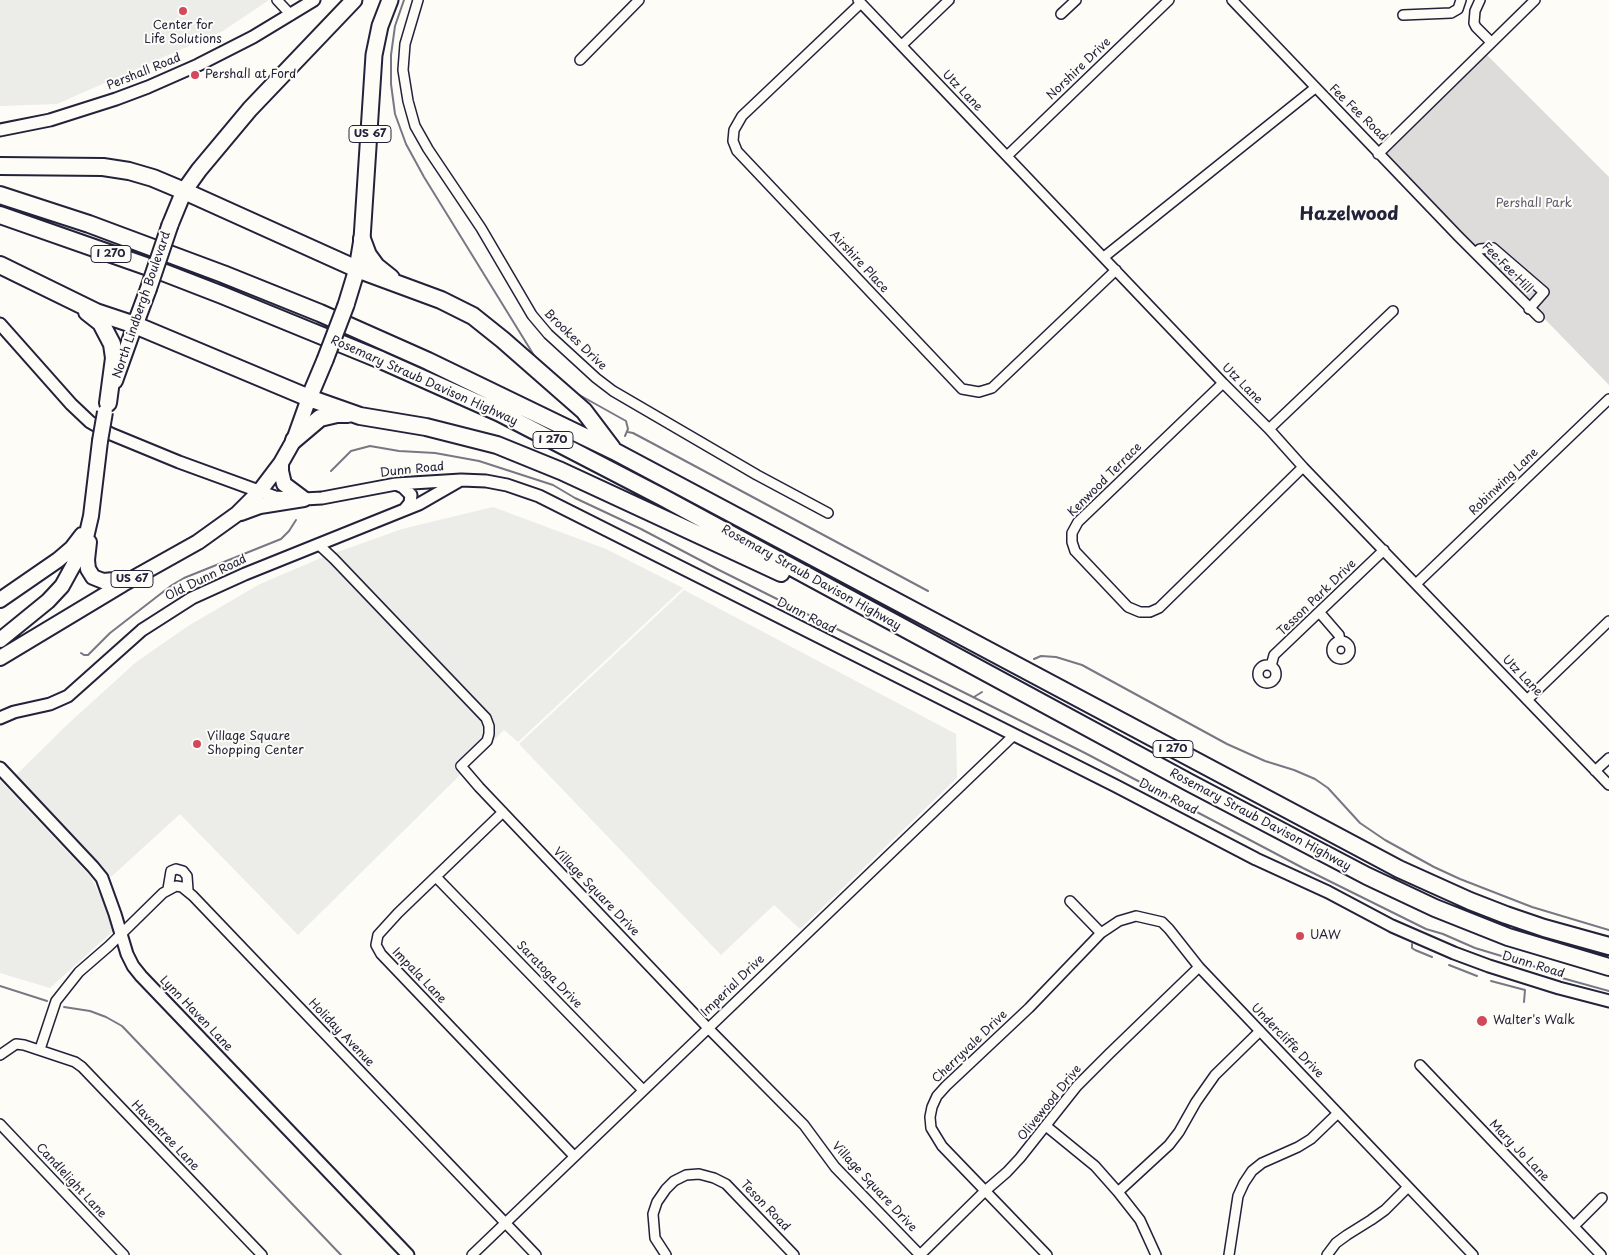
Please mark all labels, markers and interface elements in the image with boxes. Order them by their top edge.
marker: Center for Life Solutions [177,5,189,17]
place label: Center for Life Solutions [144,19,222,47]
street label: Norshire Drive [1044,35,1114,103]
street label: Pershall Road [105,51,183,93]
street label: Utz Lane [939,67,985,115]
place label: Pershall at Ford [205,68,296,82]
marker: Pershall at Ford [189,69,201,81]
street label: Fee Fee Road [1326,82,1390,144]
road number: US 67 [349,126,391,142]
park label: Pershall Park [1496,197,1572,211]
district label: Hazelwood [1300,204,1398,226]
street label: Airshire Place [827,228,891,296]
street label: North Lindbergh Boulevard [110,230,174,380]
street label: Fee Fee Hill [1479,240,1535,296]
road number: I 270 [91,245,131,262]
street label: Brookes Drive [541,307,609,373]
street label: Rosemary Straub Davison Highway [328,333,520,429]
street label: Utz Lane [1219,361,1265,407]
road number: I 270 [533,432,573,448]
street label: Kenwood Terrace [1065,440,1145,520]
street label: Robinwing Lane [1466,445,1542,519]
street label: Dunn Road [379,459,445,481]
street label: Rosemary Straub Davison Highway [719,522,903,634]
street label: Old Dunn Road [163,552,249,604]
street label: Tesson Park Drive [1275,557,1359,639]
road number: US 67 [111,570,153,588]
street label: Dunn Road [774,595,838,637]
street label: Utz Lane [1499,652,1545,700]
place label: Village Square Shopping Center [207,730,304,758]
marker: Village Square Shopping Center [191,738,203,750]
road number: I 270 [1153,741,1193,758]
street label: Rosemary Straub Davison Highway [1167,766,1353,874]
street label: Dunn Road [1136,776,1200,818]
street label: Village Square Drive [550,845,642,939]
place label: UAW [1310,929,1341,943]
marker: UAW [1294,930,1306,942]
street label: Saratoga Drive [513,938,585,1012]
street label: Impala Lane [389,945,449,1007]
street label: Dunn Road [1500,949,1566,981]
street label: Imperial Drive [698,952,768,1020]
street label: Lynn Haven Lane [156,973,236,1055]
street label: Holiday Avenue [305,996,377,1070]
street label: Undercliffe Drive [1248,1001,1326,1081]
street label: Cherryvale Drive [930,1008,1010,1086]
marker: Walter's Walk [1475,1014,1489,1028]
place label: Walter's Walk [1493,1014,1575,1028]
street label: Olivewood Drive [1015,1062,1085,1144]
street label: Haventree Lane [128,1098,202,1174]
street label: Mary Jo Lane [1486,1117,1552,1185]
street label: Village Square Drive [829,1139,919,1235]
street label: Candlelight Lane [33,1141,109,1221]
street label: Teson Road [737,1178,793,1234]

